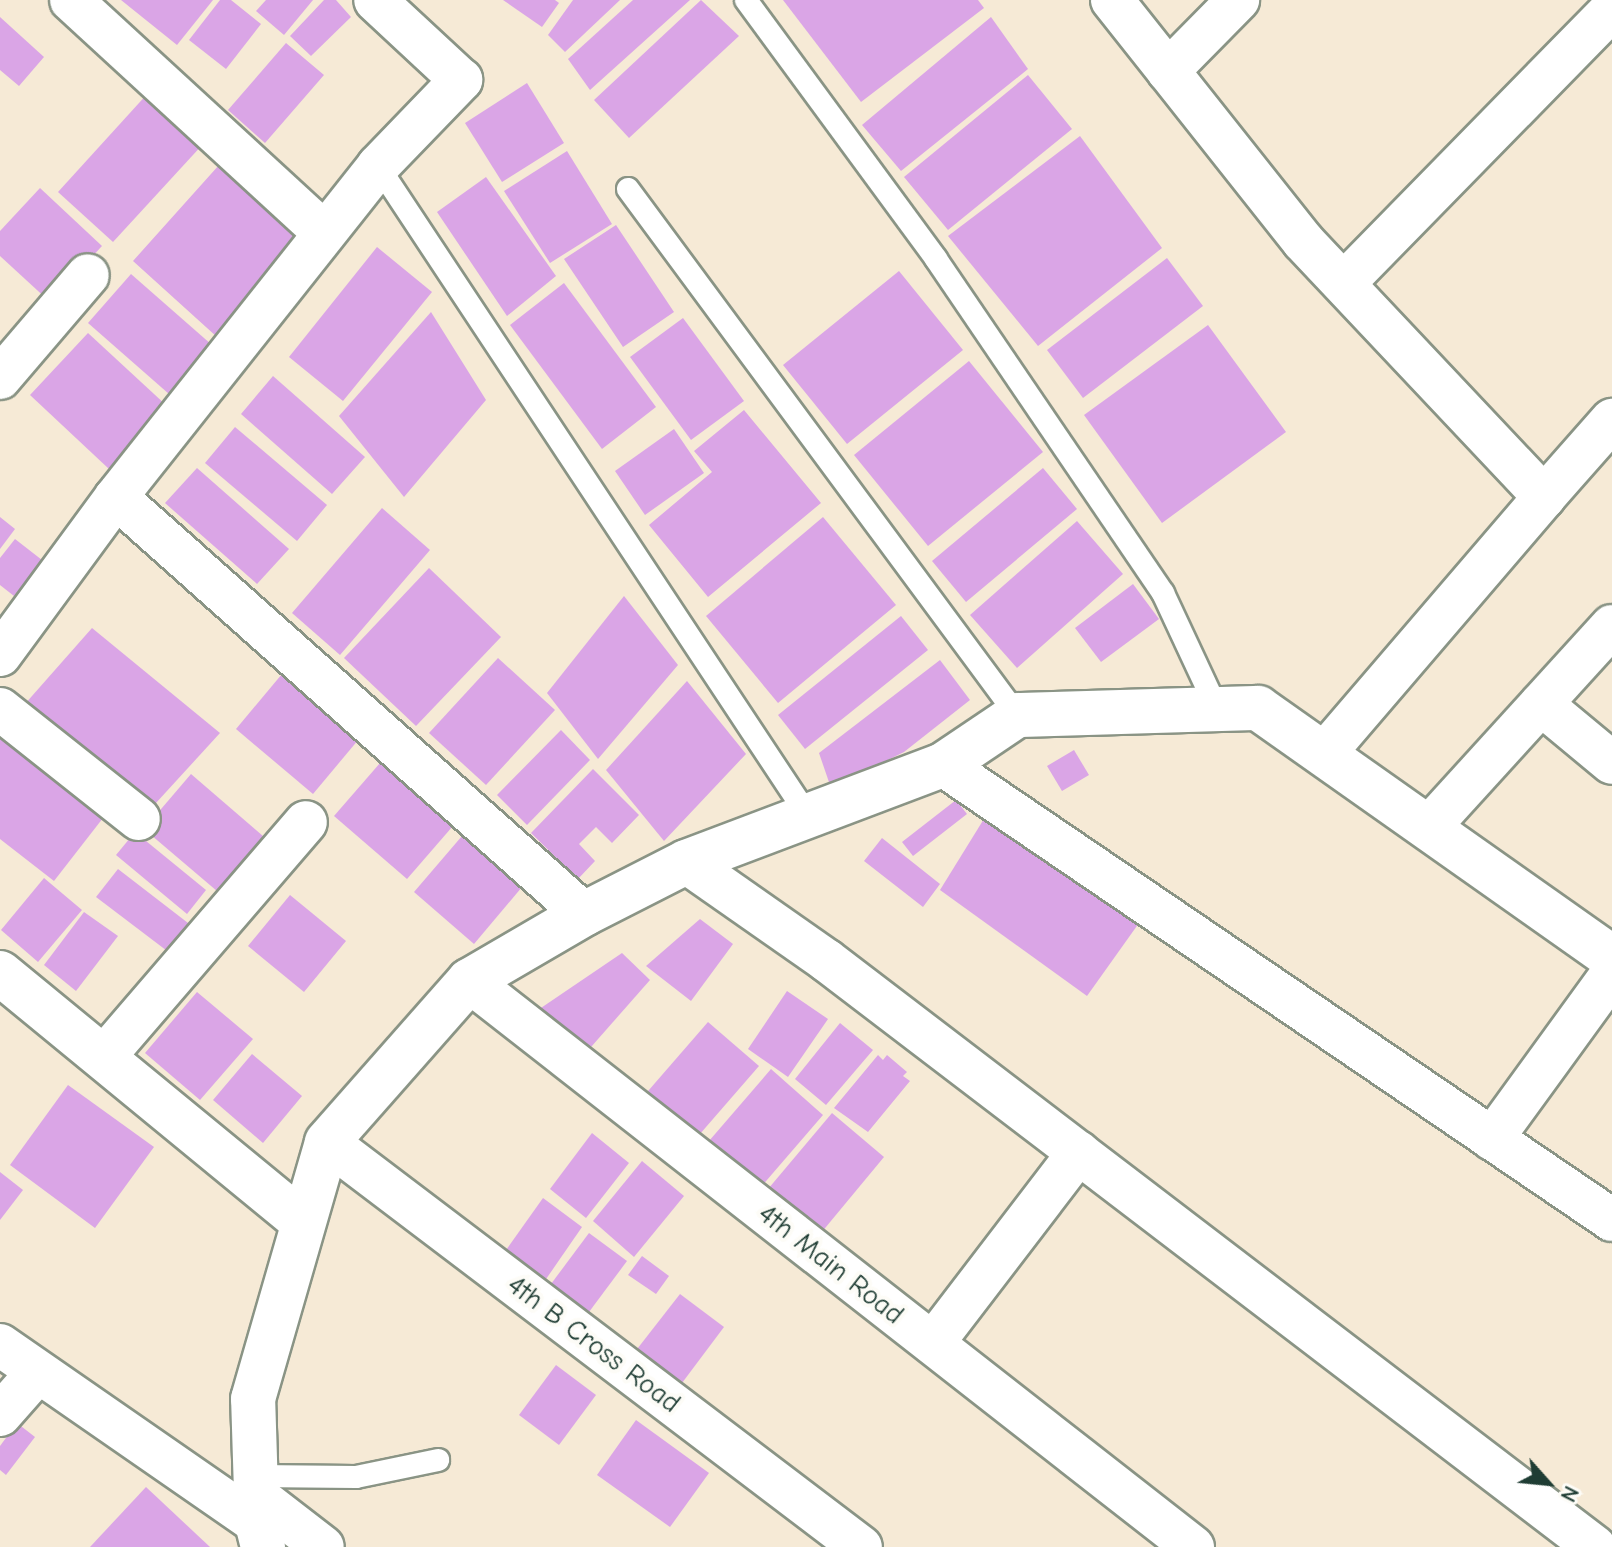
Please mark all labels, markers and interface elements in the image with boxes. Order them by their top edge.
street label: 4th Main Road [752,1197,910,1331]
street label: 4th B Cross Road [501,1268,687,1420]
north arrow [1508,1443,1588,1523]
text: N [1555,1482,1584,1506]

